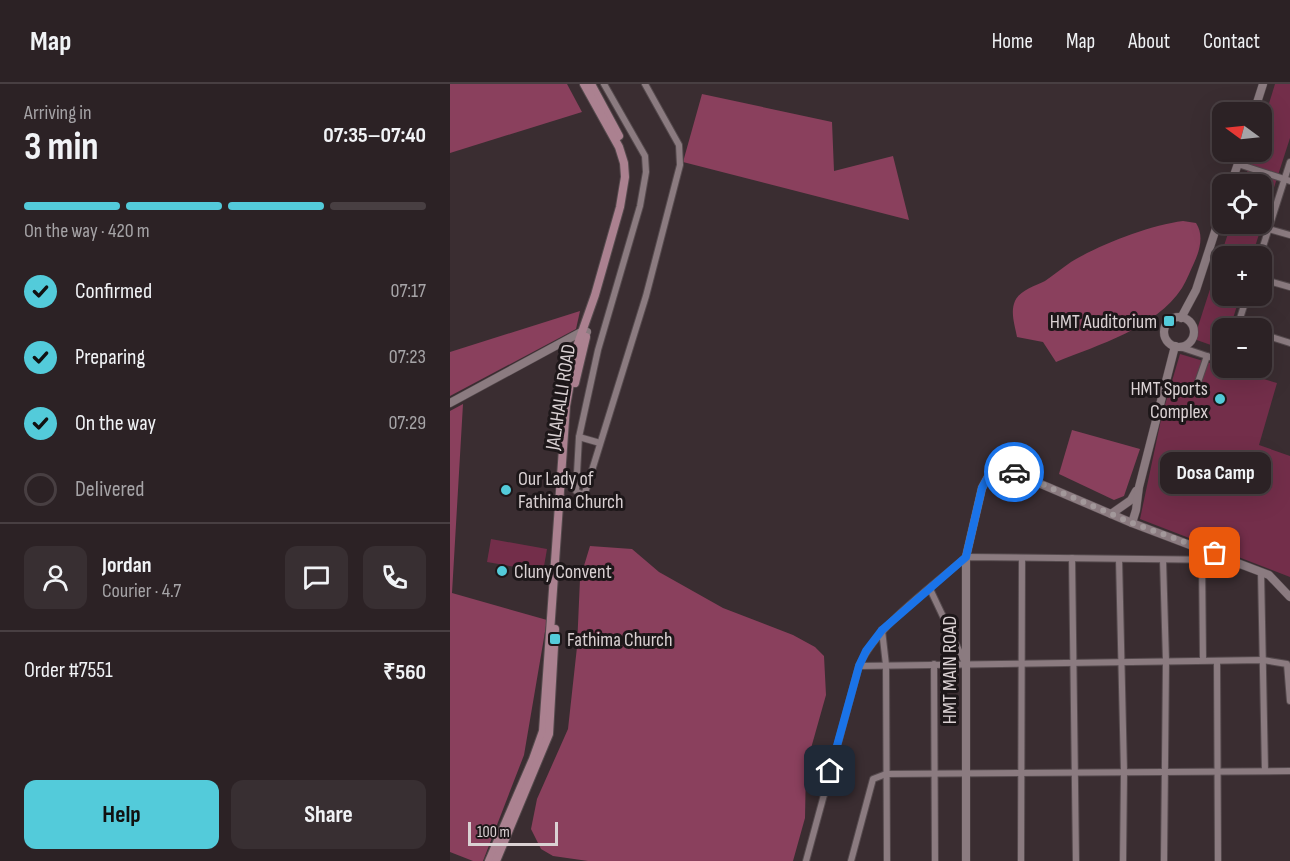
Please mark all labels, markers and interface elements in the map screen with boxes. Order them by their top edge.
text: Map [30,25,71,58]
text: Home [992,29,1033,54]
text: Map [1066,29,1095,54]
text: About [1128,29,1170,54]
text: Contact [1203,29,1260,54]
text: Arriving in [24,101,92,125]
north arrow [1212,102,1272,162]
map controls [1212,102,1272,378]
text: 07:35–07:40 [323,122,426,149]
text: 3 min [24,124,99,171]
button: locate [1212,174,1272,234]
text: On the way · 420 m [24,219,150,243]
button: + [1212,246,1272,306]
icon: check [24,275,57,308]
text: Confirmed [75,278,152,305]
text: 07:17 [391,279,426,303]
place label: HMT Auditorium [1050,310,1157,334]
marker: HMT Auditorium [1162,314,1176,328]
button: − [1212,318,1272,378]
icon: check [24,341,57,374]
street label: JALAHALLI ROAD [541,343,581,453]
text: Preparing [75,344,145,371]
text: 07:23 [389,345,426,369]
place label: HMT Sports Complex [1130,377,1208,424]
marker: HMT Sports Complex [1213,392,1227,406]
icon: check [24,407,57,440]
text: On the way [75,410,156,437]
text: 07:29 [388,411,426,435]
courier [984,442,1044,502]
callout: Dosa Camp [1160,451,1270,493]
icon: car [998,456,1031,489]
text: Dosa Camp [1176,461,1255,485]
place label: Our Lady of Fathima Church [518,467,624,514]
text: Delivered [75,476,144,503]
marker: Our Lady of Fathima Church [499,483,513,497]
pin [1189,527,1240,578]
icon: bag [1198,536,1231,569]
button: person [24,546,87,609]
button: chat [285,546,348,609]
button: phone [363,546,426,609]
text: Jordan [102,552,151,579]
place label: Cluny Convent [514,560,612,584]
marker: Cluny Convent [495,564,509,578]
text: Courier · 4.7 [102,579,181,603]
street label: HMT MAIN ROAD [938,616,962,724]
place label: Fathima Church [567,628,673,652]
marker: Fathima Church [548,632,562,646]
text: Order #7551 [24,657,113,684]
text: ₹560 [383,659,426,686]
pin [804,745,855,796]
icon: home [813,754,846,787]
button: Help [24,780,219,849]
button: Share [231,780,426,849]
scale bar [468,819,558,846]
text: 100 m [477,823,510,842]

